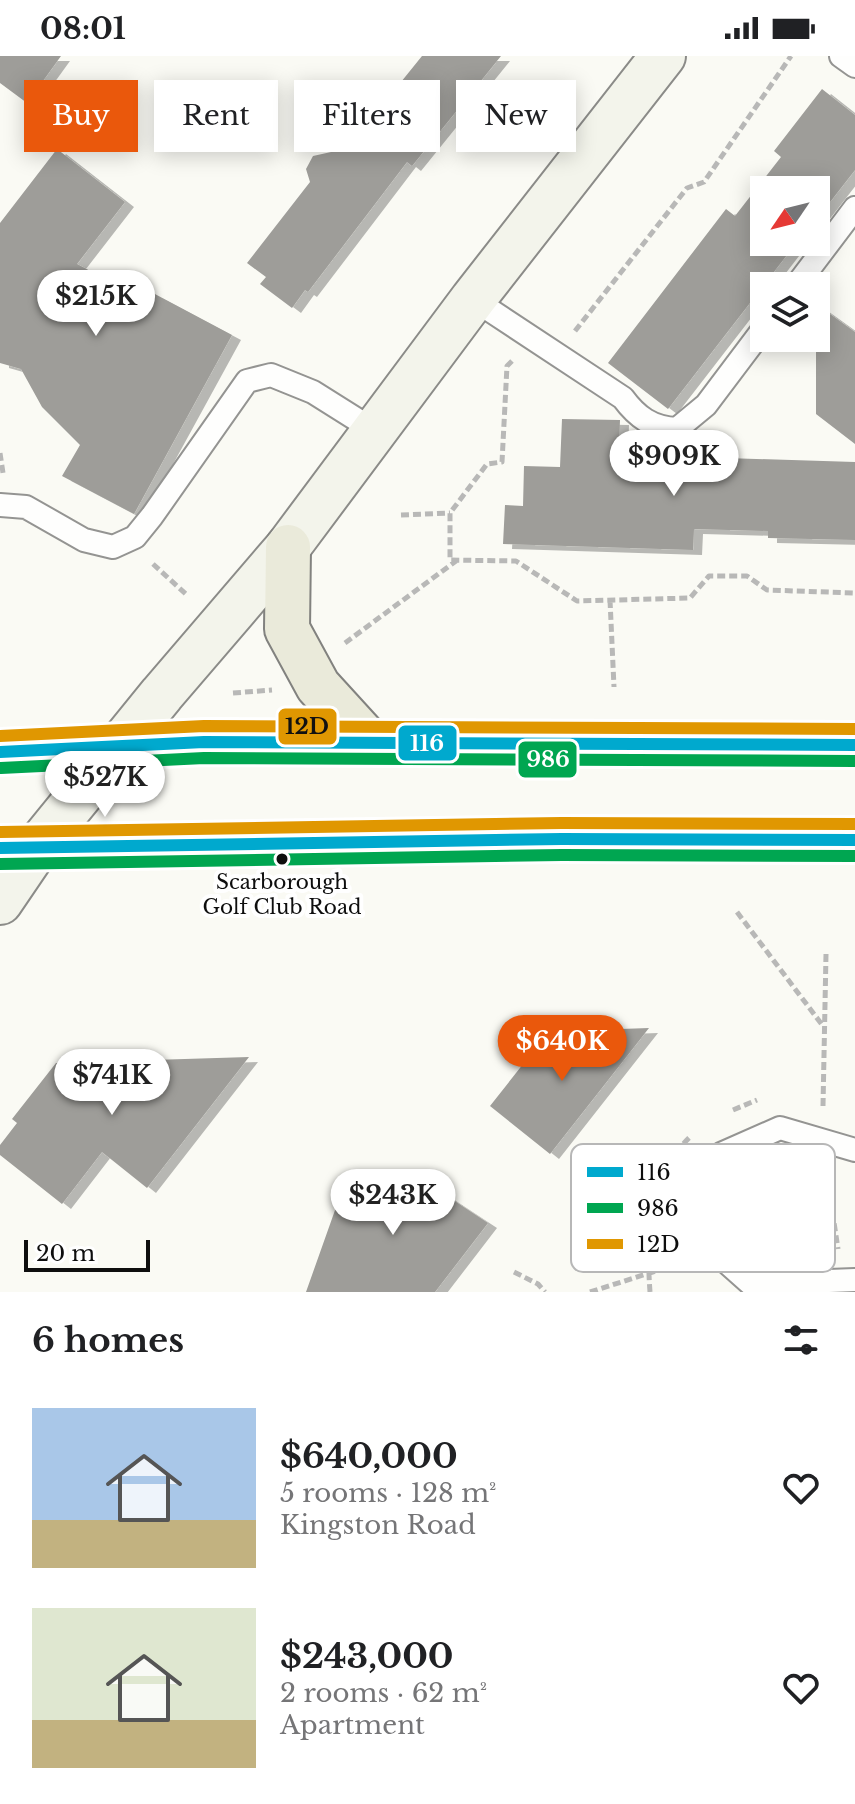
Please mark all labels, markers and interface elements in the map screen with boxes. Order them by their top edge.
text: 08:01 [40,10,126,47]
chip: Buy [24,80,138,152]
chip: Rent [154,80,278,152]
chip: Filters [294,80,440,152]
chip: New [456,80,576,152]
north arrow [750,176,830,256]
map controls [750,176,830,352]
pin: $215K [40,270,152,338]
button: layers [750,272,830,352]
text: $215K [55,280,137,312]
pin: $909K [618,430,730,498]
text: $909K [628,440,720,472]
line badge: 12D [277,707,338,746]
text: 12D [285,713,329,740]
line badge: 116 [397,724,458,762]
text: 116 [410,730,444,757]
line badge: 986 [517,740,578,779]
text: 986 [526,746,570,773]
pin: $527K [49,751,161,819]
text: $527K [63,761,147,793]
marker: Scarborough Golf Club Road [274,851,290,867]
place label: Scarborough Golf Club Road [203,870,361,919]
pin: $640K [506,1015,618,1083]
text: $640K [516,1025,608,1057]
pin: $741K [56,1049,168,1117]
text: $741K [72,1059,152,1091]
legend [571,1144,835,1272]
text: 116 [637,1159,671,1186]
pin: $243K [337,1169,449,1237]
text: $243K [349,1179,437,1211]
text: 986 [637,1195,679,1222]
text: 12D [637,1231,680,1258]
scale bar [24,1236,150,1272]
text: 20 m [36,1240,95,1267]
icon: filters [779,1318,823,1362]
text: 6 homes [32,1319,184,1361]
text: $640,000 [280,1435,458,1477]
icon: home [96,1440,192,1536]
icon: heart [779,1466,823,1510]
text: 5 rooms · 128 m² [280,1477,497,1509]
text: Kingston Road [280,1509,476,1541]
text: $243,000 [280,1635,454,1677]
icon: home [96,1640,192,1736]
icon: heart [779,1666,823,1710]
text: 2 rooms · 62 m² [280,1677,487,1709]
text: Apartment [280,1709,425,1741]

